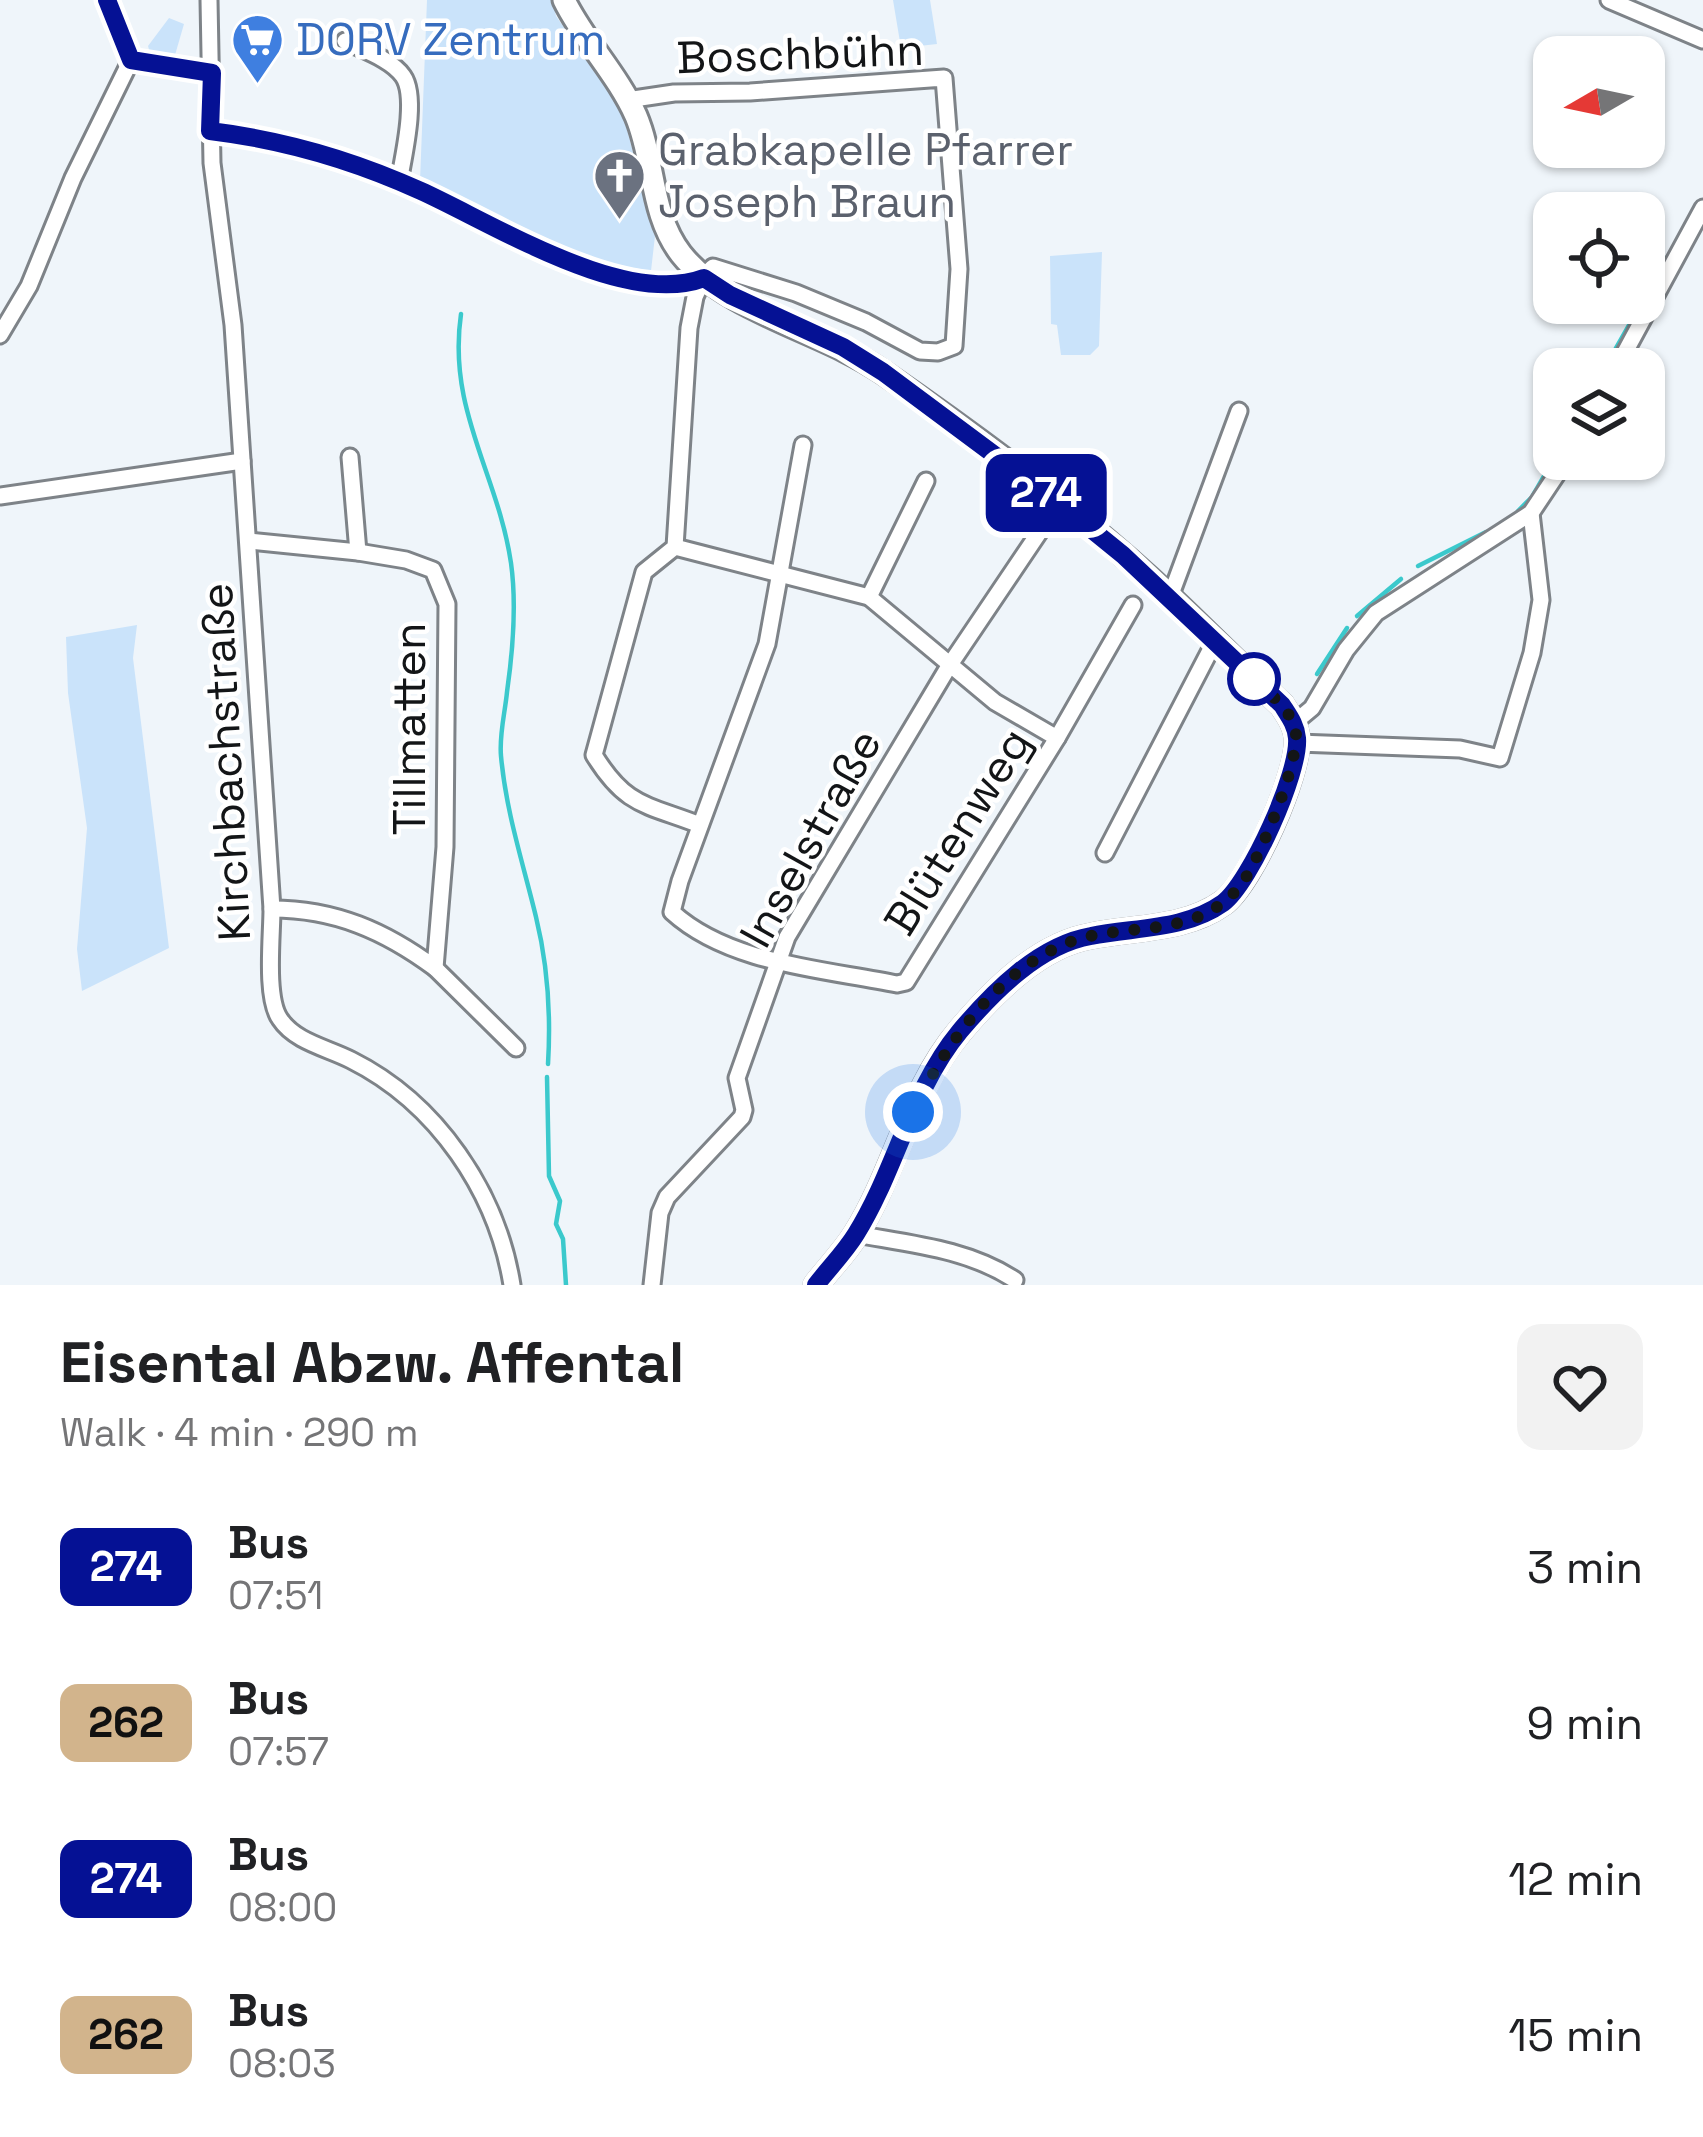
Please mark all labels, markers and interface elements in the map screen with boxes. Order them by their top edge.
supermarket icon: DORV Zentrum [229,11,285,85]
place label: DORV Zentrum [296,11,605,68]
street label: Boschbühn [675,21,925,86]
north arrow [1533,36,1665,168]
map controls [1533,36,1665,480]
place label: Grabkapelle Pfarrer Joseph Braun [658,121,1073,230]
church icon: Grabkapelle Pfarrer Joseph Braun [591,147,647,221]
button: locate [1533,192,1665,324]
button: layers [1533,348,1665,480]
line badge: 274 [977,454,1115,532]
text: 274 [1010,466,1082,519]
street label: Kirchbachstraße [188,581,263,943]
street label: Tillmatten [381,622,438,836]
unlabelled marker [1229,654,1279,704]
street label: Blütenweg [871,717,1043,945]
street label: Inselstraße [727,719,894,957]
your location [883,1082,943,1142]
button: heart [1517,1324,1643,1450]
text: Eisental Abzw. Affental [60,1326,684,1399]
text: Walk · 4 min · 290 m [60,1408,419,1457]
text: Bus [228,1514,309,1571]
text: 3 min [1527,1539,1643,1596]
text: 274 [90,1540,162,1593]
text: 07:51 [228,1571,323,1620]
text: Bus [228,1670,309,1727]
text: 9 min [1527,1695,1643,1752]
text: 262 [88,1696,164,1749]
text: 07:57 [228,1727,329,1776]
text: Bus [228,1826,309,1883]
text: 12 min [1508,1851,1643,1908]
text: 274 [90,1852,162,1905]
text: 08:00 [228,1883,337,1932]
text: Bus [228,1982,309,2039]
text: 15 min [1508,2007,1643,2064]
text: 262 [88,2008,164,2061]
text: 08:03 [228,2039,336,2088]

